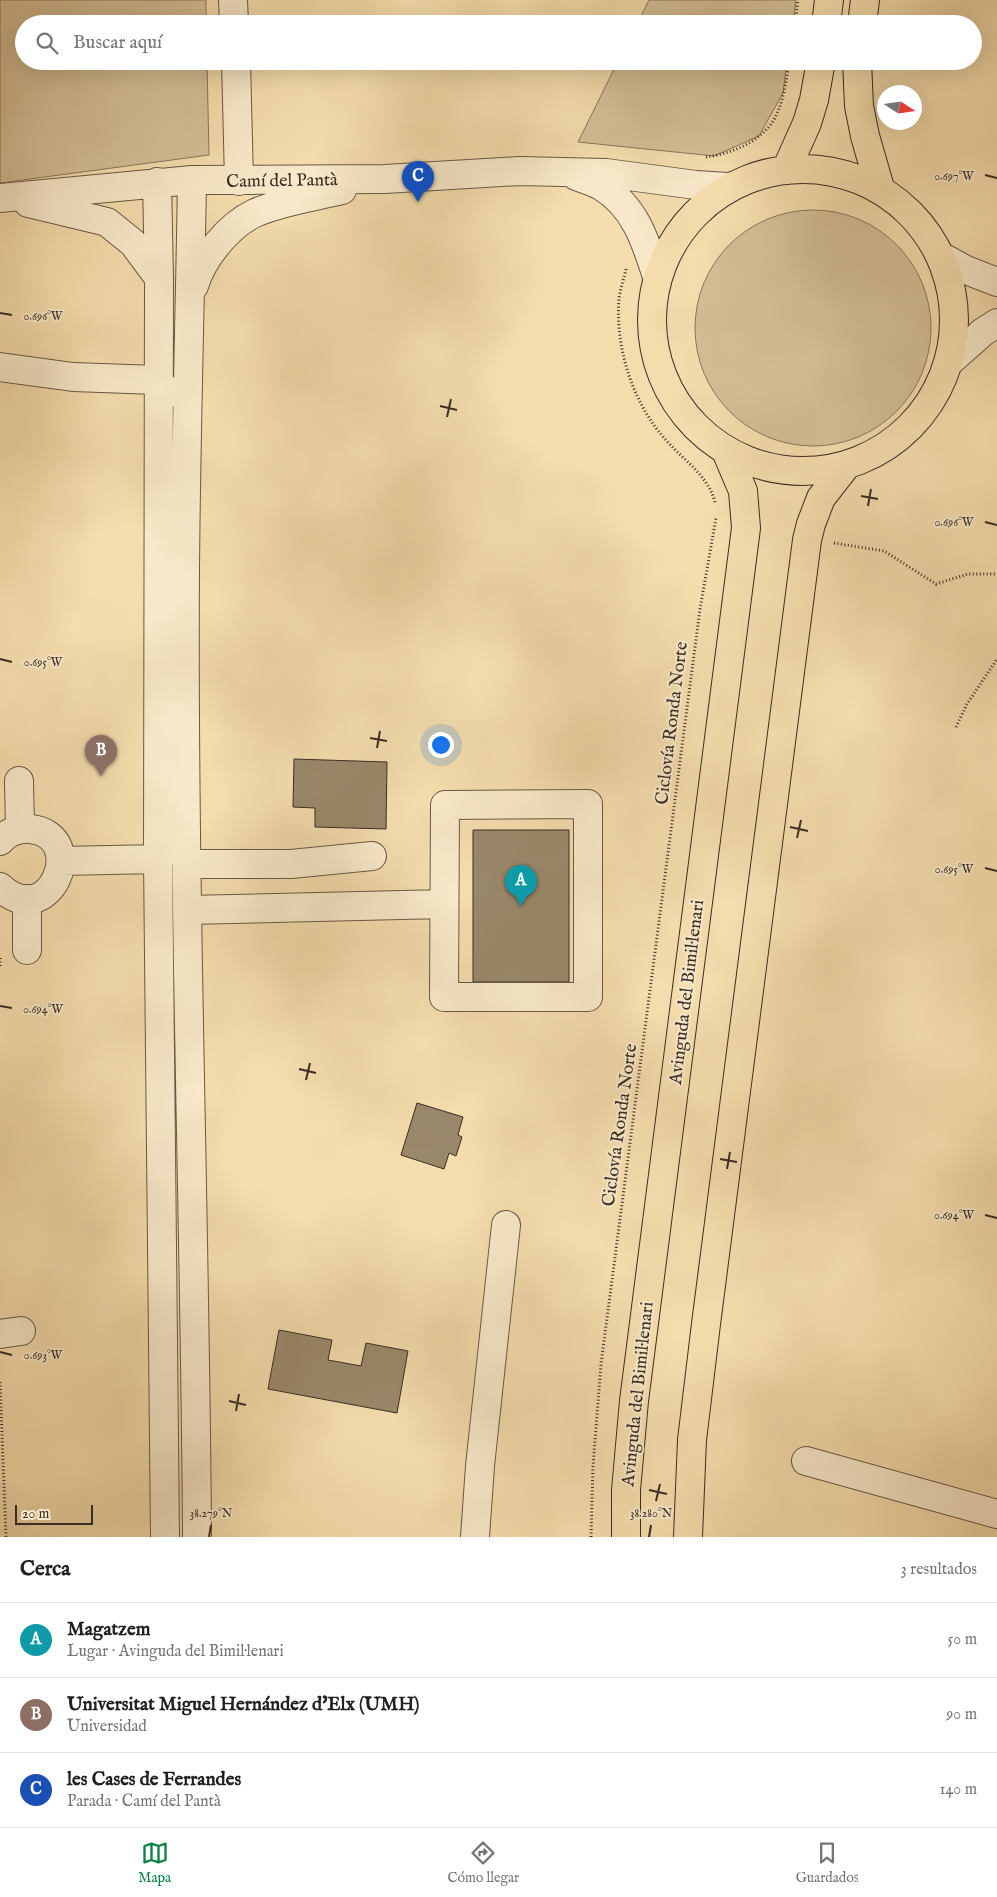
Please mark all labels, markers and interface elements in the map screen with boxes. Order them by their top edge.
search box [15,15,982,70]
icon: search [33,29,61,57]
text: Buscar aquí [73,31,162,55]
north arrow [877,85,922,130]
pin: C [402,161,434,202]
street label: Camí del Pantà [226,169,338,194]
text: 0.697°W [934,169,974,184]
text: 0.696°W [23,309,63,324]
text: 0.696°W [934,515,974,530]
street label: Ciclovía Ronda Norte [651,640,694,806]
text: 0.695°W [24,655,63,670]
your location [428,732,454,758]
pin: B [85,735,117,776]
text: 0.695°W [935,862,974,877]
pin: A [505,865,537,906]
street label: Avinguda del Bimil·lenari [665,898,710,1087]
text: 0.694°W [23,1002,63,1017]
street label: Ciclovía Ronda Norte [598,1042,643,1208]
text: 0.694°W [934,1208,974,1223]
street label: Avinguda del Bimil·lenari [617,1300,660,1489]
text: 0.693°W [24,1348,63,1363]
scale bar [15,1502,92,1525]
text: 20 m [22,1505,49,1523]
text: 38.279°N [190,1506,233,1521]
text: 38.280°N [630,1506,673,1521]
text: Cerca [20,1556,70,1583]
text: 3 resultados [901,1560,977,1580]
text: Magatzem [67,1618,150,1642]
text: A [31,1630,41,1650]
text: 50 m [948,1630,977,1650]
text: Lugar · Avinguda del Bimil·lenari [67,1642,284,1662]
text: Universitat Miguel Hernández d'Elx (UMH) [67,1693,419,1717]
text: B [31,1705,41,1725]
text: 90 m [946,1705,977,1725]
text: Universidad [67,1717,147,1737]
text: les Cases de Ferrandes [67,1768,241,1792]
text: C [30,1780,42,1800]
text: 140 m [939,1780,977,1800]
text: Parada · Camí del Pantà [67,1792,221,1812]
tab: Mapa [138,1839,171,1887]
tab: Cómo llegar [448,1839,519,1887]
tab: Guardados [796,1839,859,1887]

